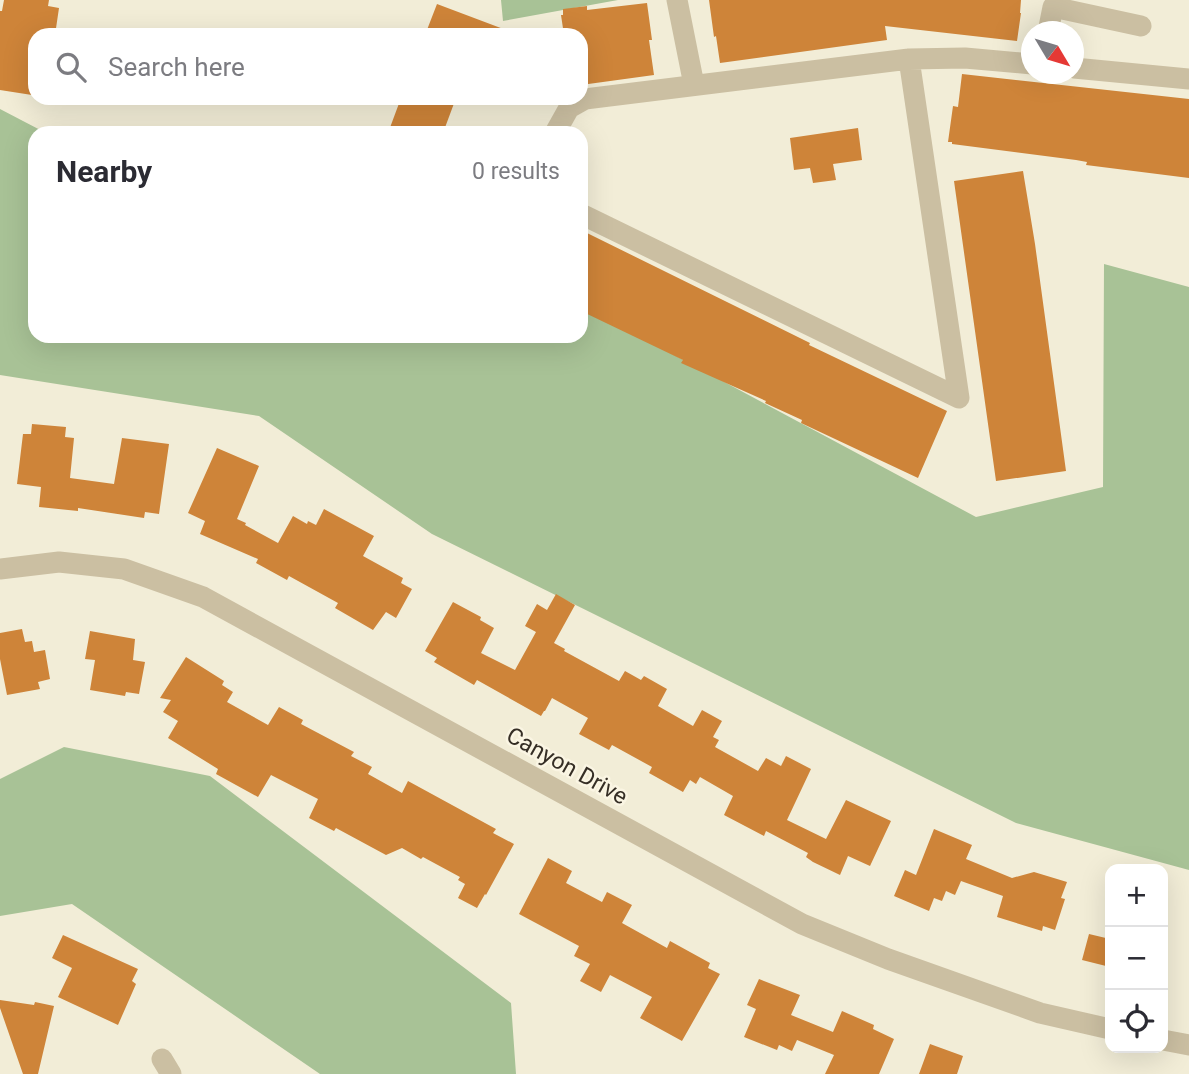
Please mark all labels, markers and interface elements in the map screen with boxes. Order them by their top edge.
north arrow [1021,21,1084,84]
search box [28,28,588,105]
icon: search [52,48,90,86]
text: Search here [108,52,245,82]
text: Nearby [56,154,152,189]
text: 0 results [472,158,560,185]
street label: Canyon Drive [502,722,632,810]
map controls [1105,864,1168,1053]
button: + [1105,864,1168,927]
button: − [1105,927,1168,990]
button: locate [1105,990,1168,1053]

